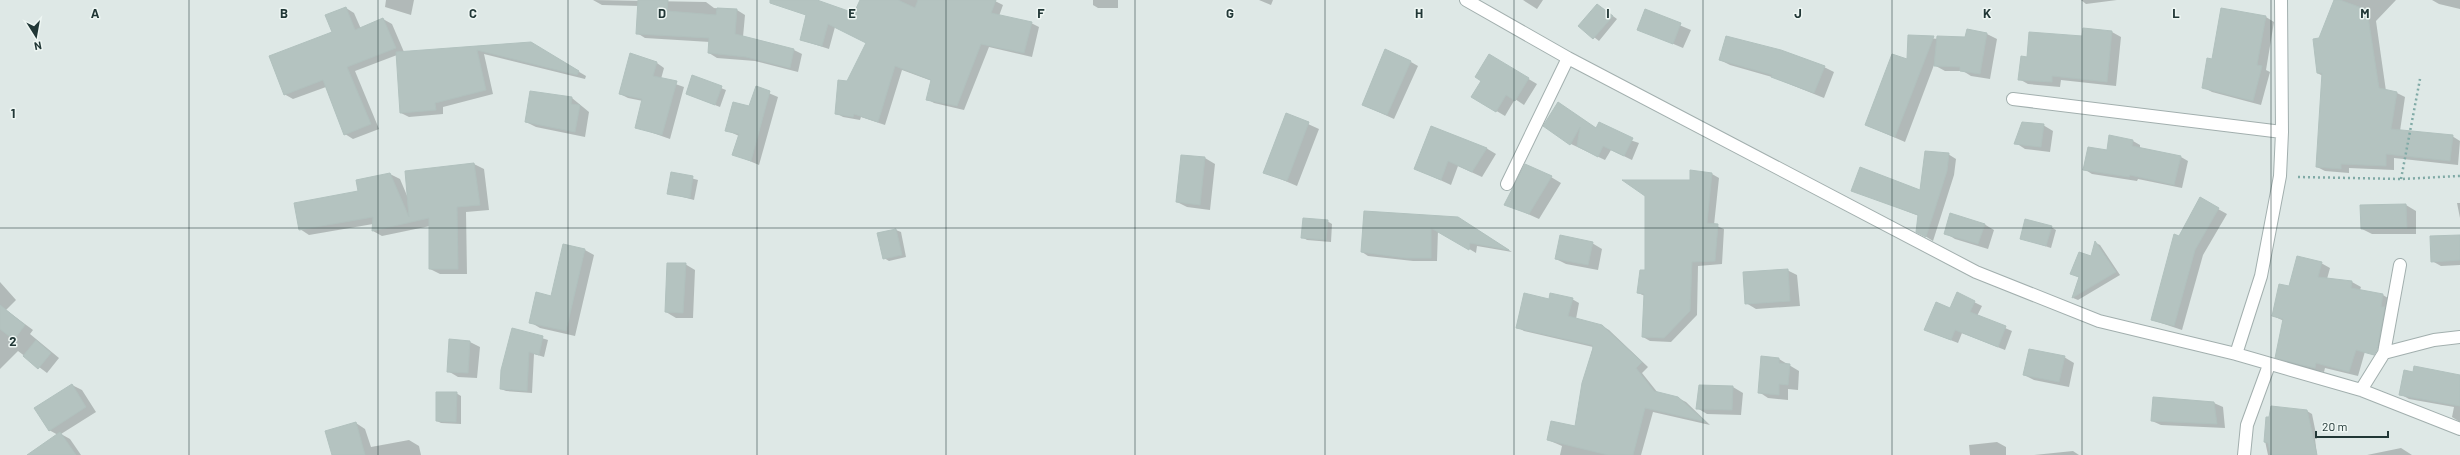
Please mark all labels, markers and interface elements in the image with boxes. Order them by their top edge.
text: A [91,5,100,21]
text: B [280,5,288,21]
text: C [469,5,477,21]
text: D [658,5,666,21]
text: E [848,5,856,21]
text: F [1037,5,1045,21]
text: G [1226,5,1234,21]
text: H [1415,5,1423,21]
text: I [1606,5,1610,21]
text: J [1794,5,1802,21]
text: K [1983,5,1991,21]
text: L [2172,5,2180,21]
text: M [2360,5,2370,21]
north arrow [16,16,56,56]
text: N [33,39,43,53]
text: 1 [11,105,15,121]
text: 2 [9,333,17,349]
scale bar [2316,413,2388,439]
text: 20 m [2322,419,2348,433]

